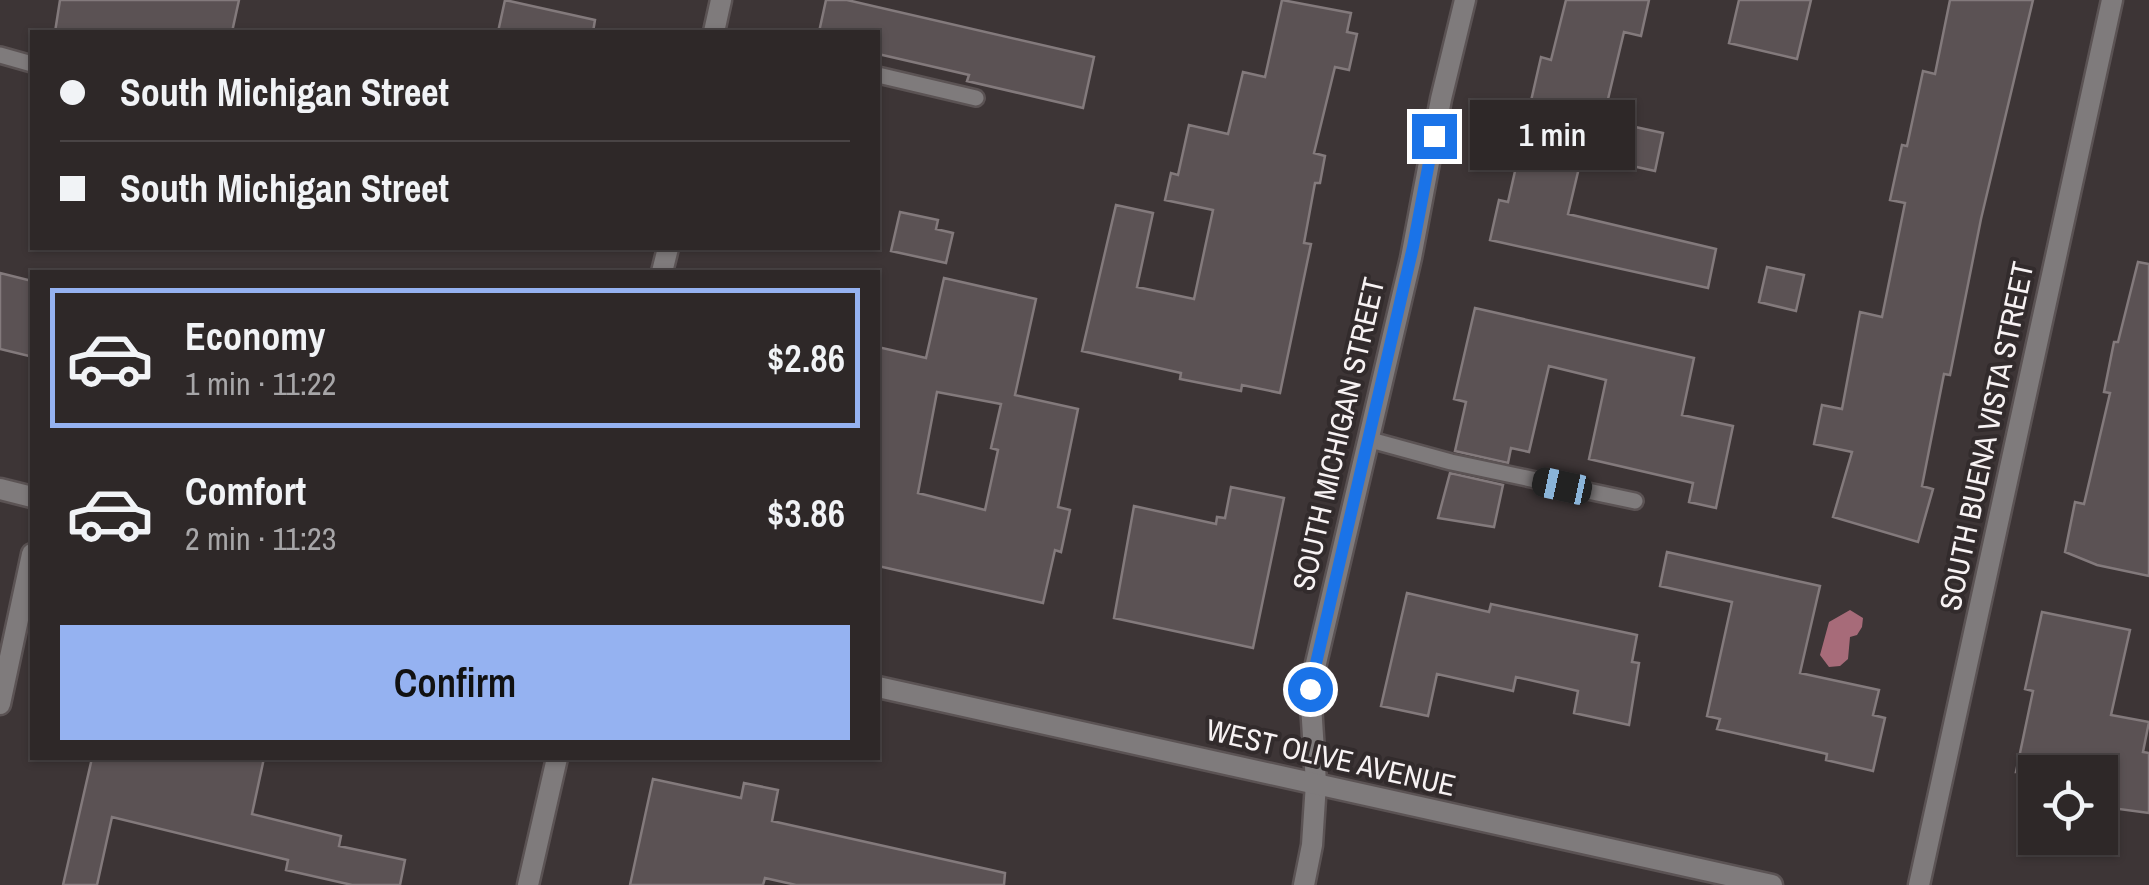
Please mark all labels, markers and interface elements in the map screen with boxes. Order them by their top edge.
text: South Michigan Street [120,67,449,118]
callout: 1 min [1469,101,1634,171]
text: 1 min [1519,113,1586,156]
route end [1412,114,1457,159]
text: South Michigan Street [120,163,449,214]
street label: SOUTH BUENA VISTA STREET [1930,258,2042,614]
street label: SOUTH MICHIGAN STREET [1283,274,1393,594]
text: Economy [185,311,325,362]
icon: car [65,313,155,403]
text: $2.86 [767,333,845,384]
text: 1 min · 11:22 [185,362,336,405]
car [1530,465,1594,507]
text: Comfort [185,466,306,517]
icon: car [65,468,155,558]
text: $3.86 [767,488,845,539]
text: 2 min · 11:23 [185,517,336,560]
button: Confirm [60,625,850,740]
route start [1288,667,1333,712]
street label: WEST OLIVE AVENUE [1202,709,1460,805]
map controls [2018,755,2118,855]
button: locate [2018,755,2118,855]

